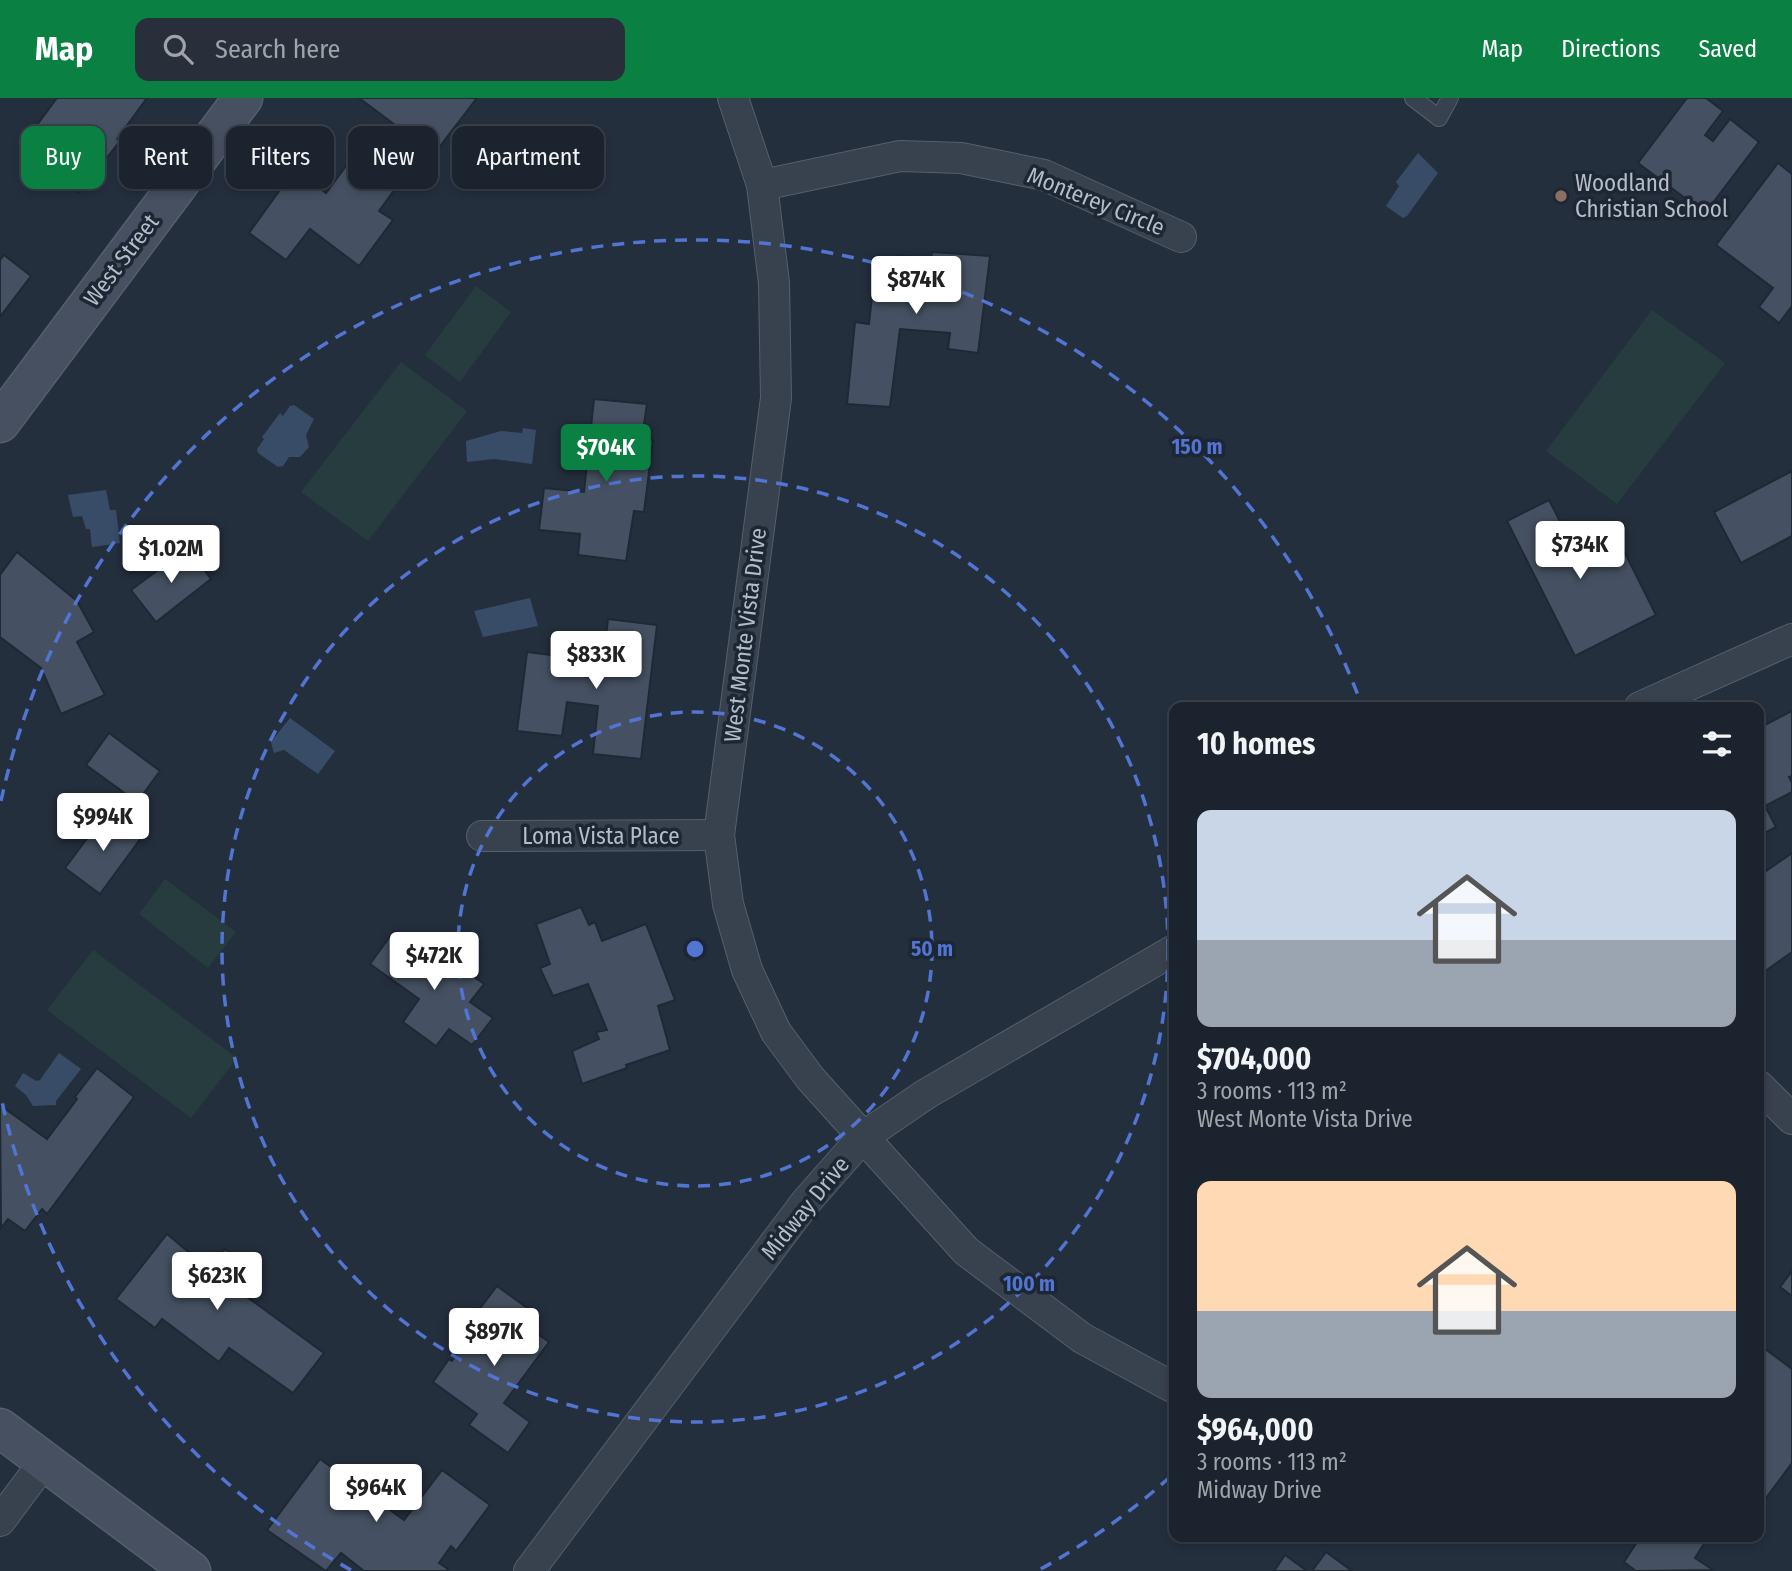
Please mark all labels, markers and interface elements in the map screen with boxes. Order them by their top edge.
search box [135,18,625,81]
text: Map [35,29,93,69]
icon: search [159,30,197,68]
text: Search here [215,34,340,65]
text: Map [1482,35,1523,63]
text: Directions [1561,35,1660,63]
text: Saved [1698,35,1757,63]
chip: Buy [21,126,105,189]
chip: Rent [119,126,212,189]
chip: Filters [226,126,334,189]
chip: New [348,126,438,189]
chip: Apartment [452,126,604,189]
street label: Monterey Circle [1023,161,1169,241]
place label: Woodland Christian School [1575,169,1728,223]
marker: Woodland Christian School [1553,188,1569,204]
street label: West Street [77,208,165,311]
pin: $874K [867,256,965,316]
text: $874K [887,265,945,293]
pin: $704K [557,424,655,484]
text: $704K [577,433,635,461]
text: 150 m [1171,434,1223,460]
pin: $734K [1531,522,1629,581]
pin: $1.02M [114,526,228,585]
street label: West Monte Vista Drive [718,526,772,744]
text: $734K [1552,530,1608,558]
text: $1.02M [139,534,203,562]
pin: $833K [547,632,645,691]
text: $833K [567,640,625,668]
icon: filters [1698,725,1736,763]
text: 10 homes [1197,726,1315,762]
pin: $994K [54,794,152,853]
text: $994K [73,802,133,830]
street label: Loma Vista Place [522,822,680,850]
icon: home [1404,856,1530,982]
pin: $472K [385,932,483,992]
text: 50 m [911,936,953,962]
centre of rings [683,937,707,961]
text: $472K [406,941,462,969]
text: $704,000 [1197,1041,1311,1077]
text: 3 rooms · 113 m² [1197,1077,1347,1105]
text: West Monte Vista Drive [1197,1105,1413,1133]
street label: Midway Drive [755,1151,855,1265]
icon: home [1404,1227,1530,1353]
pin: $623K [168,1252,266,1312]
text: $623K [188,1261,246,1289]
text: 100 m [1003,1271,1055,1297]
pin: $897K [445,1308,543,1368]
text: $897K [465,1317,523,1345]
text: $964,000 [1197,1412,1314,1448]
text: 3 rooms · 113 m² [1197,1448,1347,1476]
pin: $964K [327,1464,425,1524]
text: $964K [346,1473,406,1501]
text: Midway Drive [1197,1476,1322,1504]

